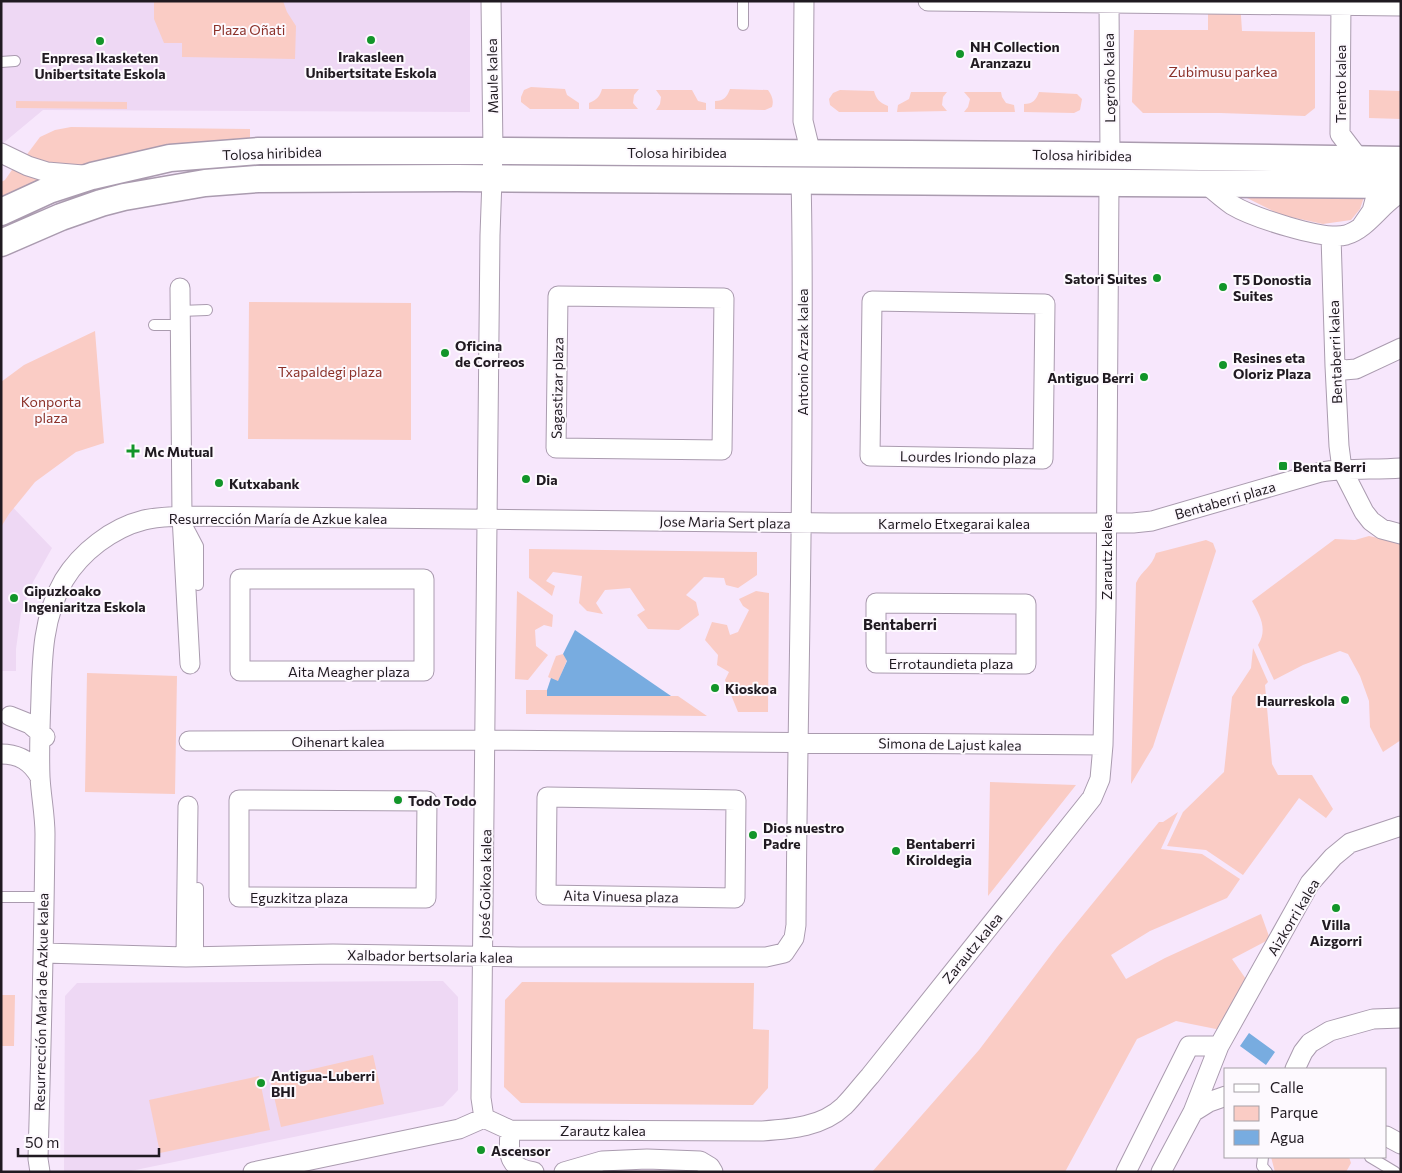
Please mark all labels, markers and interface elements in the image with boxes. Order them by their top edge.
park label: Plaza Oñati [213,21,285,38]
street label: Logroño kalea [1100,33,1118,123]
marker: Irakasleen Unibertsitate Eskola [365,34,377,46]
marker: Enpresa Ikasketen Unibertsitate Eskola [94,35,106,47]
street label: Maule kalea [483,38,501,114]
place label: NH Collection Aranzazu [970,38,1060,71]
street label: Trento kalea [1332,45,1349,123]
place label: Irakasleen Unibertsitate Eskola [305,48,437,81]
marker: NH Collection Aranzazu [954,48,966,60]
place label: Enpresa Ikasketen Unibertsitate Eskola [34,49,166,82]
park label: Zubimusu parkea [1168,63,1278,80]
street label: Tolosa hiribidea [222,143,322,163]
street label: Tolosa hiribidea [627,144,727,161]
street label: Tolosa hiribidea [1032,146,1132,164]
place label: Satori Suites [1065,270,1147,287]
place label: T5 Donostia Suites [1233,271,1311,304]
marker: Satori Suites [1151,272,1163,284]
marker: T5 Donostia Suites [1217,281,1229,293]
street label: Antonio Arzak kalea [794,288,811,416]
street label: Bentaberri kalea [1325,300,1345,404]
place label: Oficina de Correos [455,337,525,370]
street label: Sagastizar plaza [548,337,566,439]
marker: Oficina de Correos [439,347,451,359]
place label: Resines eta Oloriz Plaza [1233,349,1311,382]
marker: Resines eta Oloriz Plaza [1217,359,1229,371]
park label: Txapaldegi plaza [278,363,382,380]
place label: Antiguo Berri [1047,369,1134,386]
marker: Antiguo Berri [1138,371,1150,383]
park label: Konporta plaza [21,393,81,426]
place label: Mc Mutual [144,443,213,460]
marker: Mc Mutual [126,444,140,458]
street label: Lourdes Iriondo plaza [900,447,1036,467]
place label: Benta Berri [1293,458,1366,475]
marker: Benta Berri [1277,460,1289,472]
place label: Dia [536,471,558,488]
marker: Dia [520,473,532,485]
place label: Kutxabank [229,475,300,492]
marker: Kutxabank [213,477,225,489]
street label: Bentaberri plaza [1173,477,1277,523]
street label: Resurrección María de Azkue kalea [169,510,387,527]
street label: Jose Maria Sert plaza [659,512,791,532]
street label: Zarautz kalea [1098,514,1115,600]
street label: Karmelo Etxegarai kalea [878,515,1030,532]
place label: Gipuzkoako Ingeniaritza Eskola [24,582,146,615]
marker: Gipuzkoako Ingeniaritza Eskola [8,592,20,604]
district label: Bentaberri [863,615,937,633]
street label: Errotaundieta plaza [889,655,1013,672]
street label: Aita Meagher plaza [288,663,410,680]
place label: Kioskoa [725,680,777,697]
marker: Kioskoa [709,682,721,694]
place label: Haurreskola [1257,692,1335,709]
marker: Haurreskola [1339,694,1351,706]
street label: Oihenart kalea [292,733,384,750]
street label: Simona de Lajust kalea [878,734,1022,754]
place label: Todo Todo [408,792,477,809]
marker: Todo Todo [392,794,404,806]
place label: Dios nuestro Padre [763,819,844,852]
street label: José Goikoa kalea [476,829,494,939]
marker: Dios nuestro Padre [747,829,759,841]
place label: Bentaberri Kiroldegia [906,835,975,868]
marker: Bentaberri Kiroldegia [890,845,902,857]
street label: Aizkorri kalea [1263,876,1323,958]
street label: Aita Vinuesa plaza [563,886,679,906]
street label: Eguzkitza plaza [250,889,348,906]
street label: Resurrección María de Azkue kalea [31,893,51,1111]
marker: Villa Aizgorri [1330,902,1342,914]
street label: Zarautz kalea [938,909,1006,987]
place label: Villa Aizgorri [1310,916,1362,949]
street label: Xalbador bertsolaria kalea [347,946,513,966]
place label: Antigua-Luberri BHI [271,1067,375,1100]
legend [1224,1068,1387,1158]
marker: Antigua-Luberri BHI [255,1077,267,1089]
text: Calle [1270,1078,1304,1096]
text: Parque [1270,1103,1318,1121]
street label: Zarautz kalea [560,1122,646,1139]
scale bar [18,1126,159,1158]
text: Agua [1270,1128,1304,1146]
text: 50 m [25,1133,59,1151]
place label: Ascensor [491,1142,551,1159]
marker: Ascensor [475,1144,487,1156]

